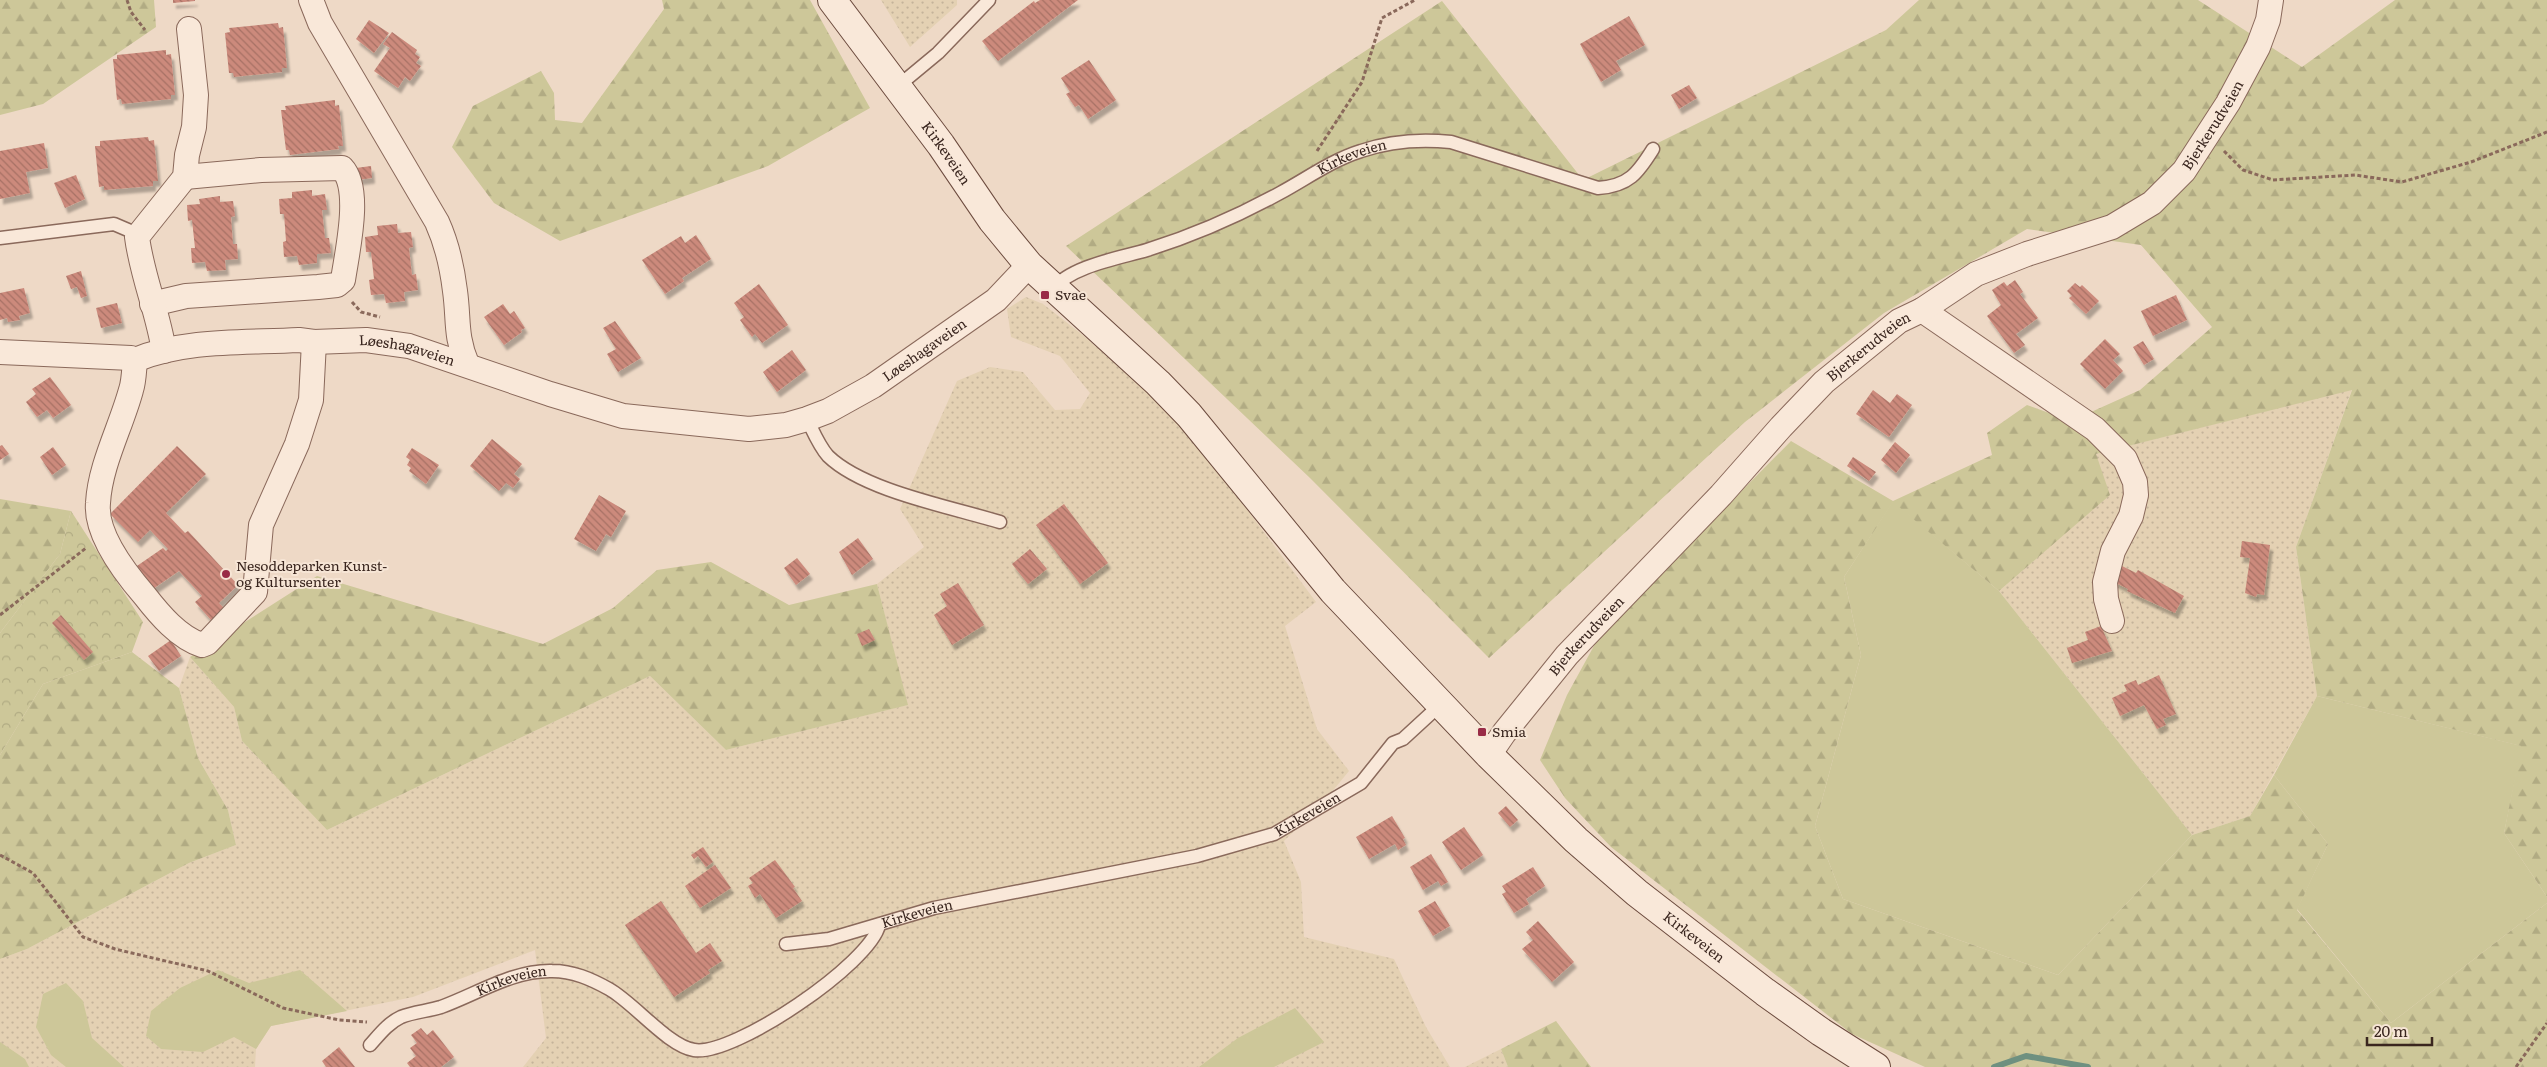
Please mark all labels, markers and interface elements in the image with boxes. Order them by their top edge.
street label: Bjerkerudveien [2176,76,2247,173]
street label: Kirkeveien [918,117,976,188]
street label: Kirkeveien [1313,134,1388,179]
place label: Svae [1055,284,1086,304]
marker: Svae [1039,289,1051,301]
street label: Bjerkerudveien [1822,306,1913,385]
street label: Løeshagaveien [878,313,970,386]
street label: Løeshagaveien [359,329,458,370]
place label: Nesoddeparken Kunst- og Kultursenter [236,555,387,591]
marker: Nesoddeparken Kunst- og Kultursenter [220,568,232,580]
street label: Bjerkerudveien [1543,591,1628,679]
place label: Smia [1492,721,1527,741]
marker: Smia [1476,726,1488,738]
street label: Kirkeveien [1270,786,1344,841]
street label: Kirkeveien [879,894,954,932]
street label: Kirkeveien [1659,906,1730,967]
street label: Kirkeveien [472,960,547,1000]
scale bar [2367,1014,2432,1046]
text: 20 m [2374,1019,2408,1042]

